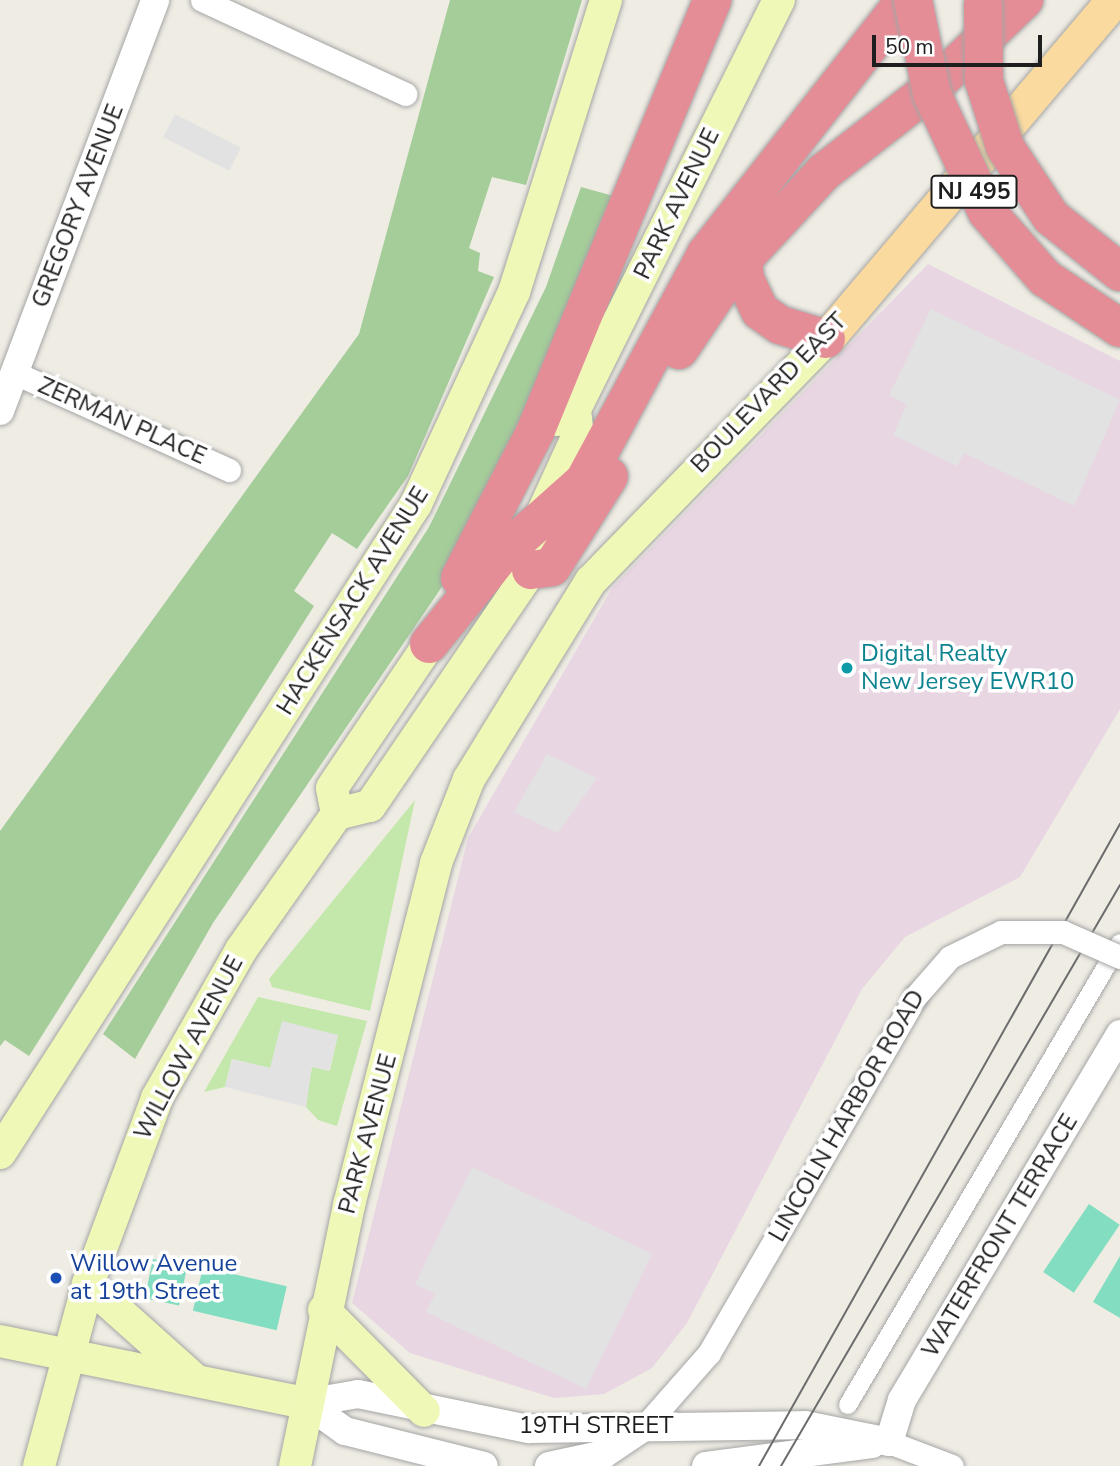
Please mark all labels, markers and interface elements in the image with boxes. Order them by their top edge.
scale bar [875,21,1045,65]
text: 50 m [885,33,934,61]
street label: GREGORY AVENUE [26,100,130,312]
street label: PARK AVENUE [628,124,726,284]
road number: NJ 495 [930,172,1018,211]
street label: BOULEVARD EAST [685,307,853,479]
street label: ZERMAN PLACE [33,371,211,471]
street label: HACKENSACK AVENUE [271,482,435,720]
place label: Digital Realty New Jersey EWR10 [861,640,1075,696]
marker: Digital Realty New Jersey EWR10 [839,660,855,676]
street label: WILLOW AVENUE [128,951,250,1145]
street label: LINCOLN HARBOR ROAD [763,985,931,1247]
street label: PARK AVENUE [333,1051,403,1217]
street label: WATERFRONT TERRACE [916,1109,1084,1363]
place label: Willow Avenue at 19th Street [70,1250,237,1306]
marker: Willow Avenue at 19th Street [48,1270,64,1286]
street label: 19TH STREET [519,1412,673,1440]

